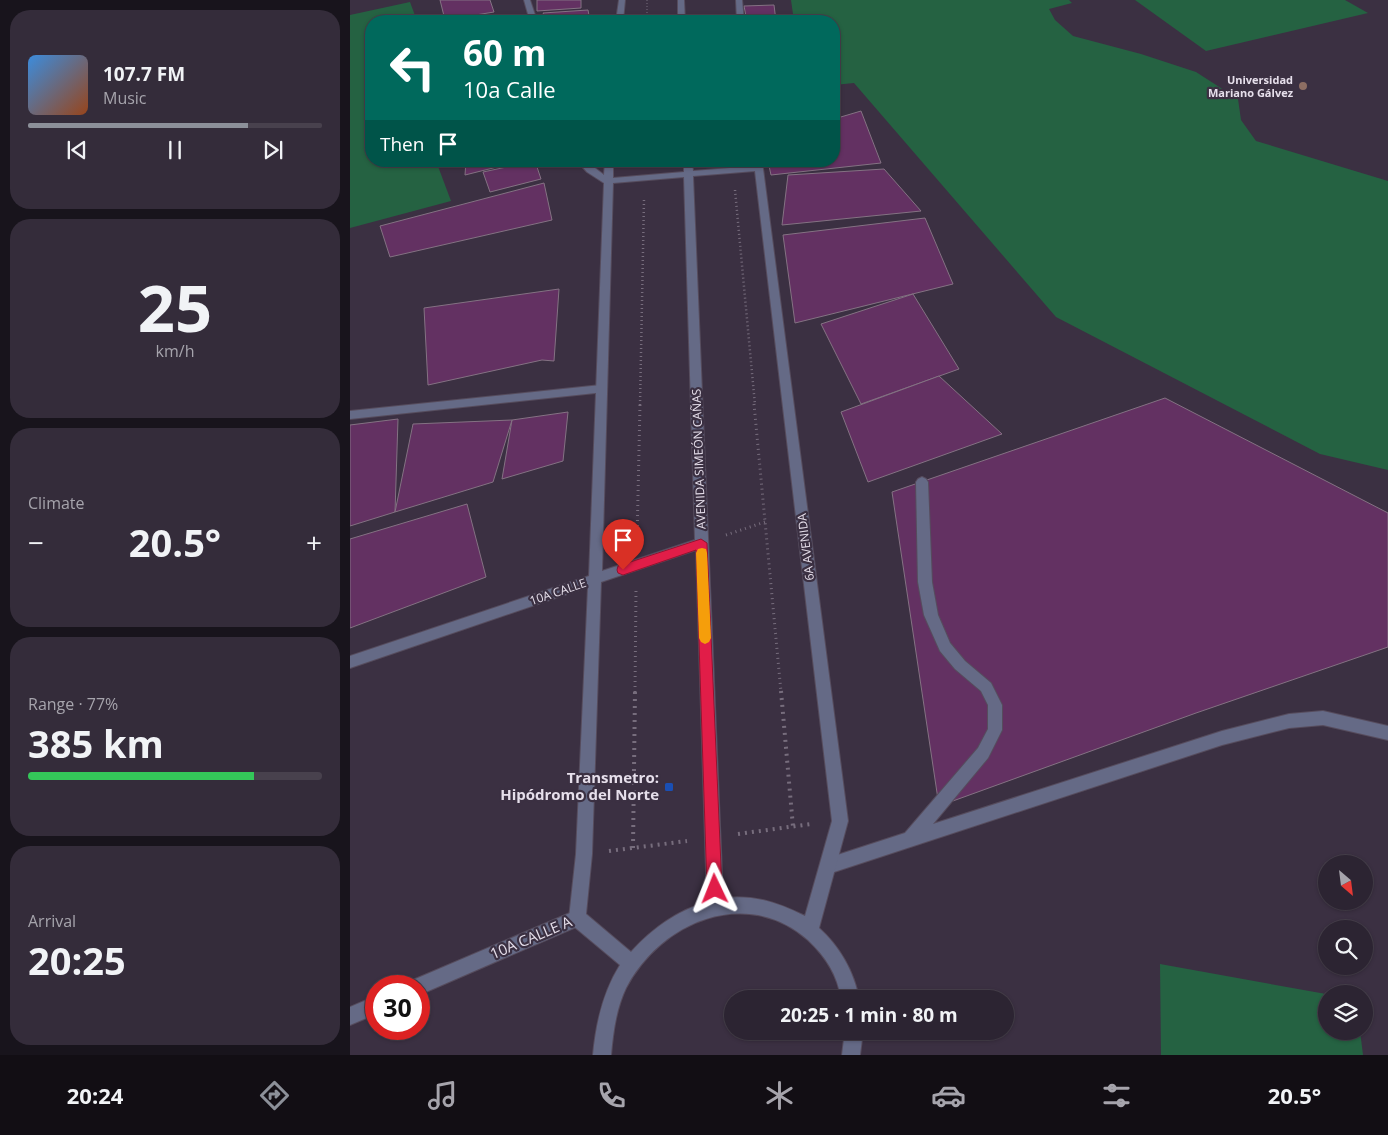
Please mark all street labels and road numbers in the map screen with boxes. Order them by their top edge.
street label: AVENIDA SIMEÓN CAÑAS [688,389,709,529]
street label: 6A AVENIDA [793,512,818,582]
street label: 10A CALLE [527,574,588,609]
street label: 10A CALLE A [487,911,575,963]

